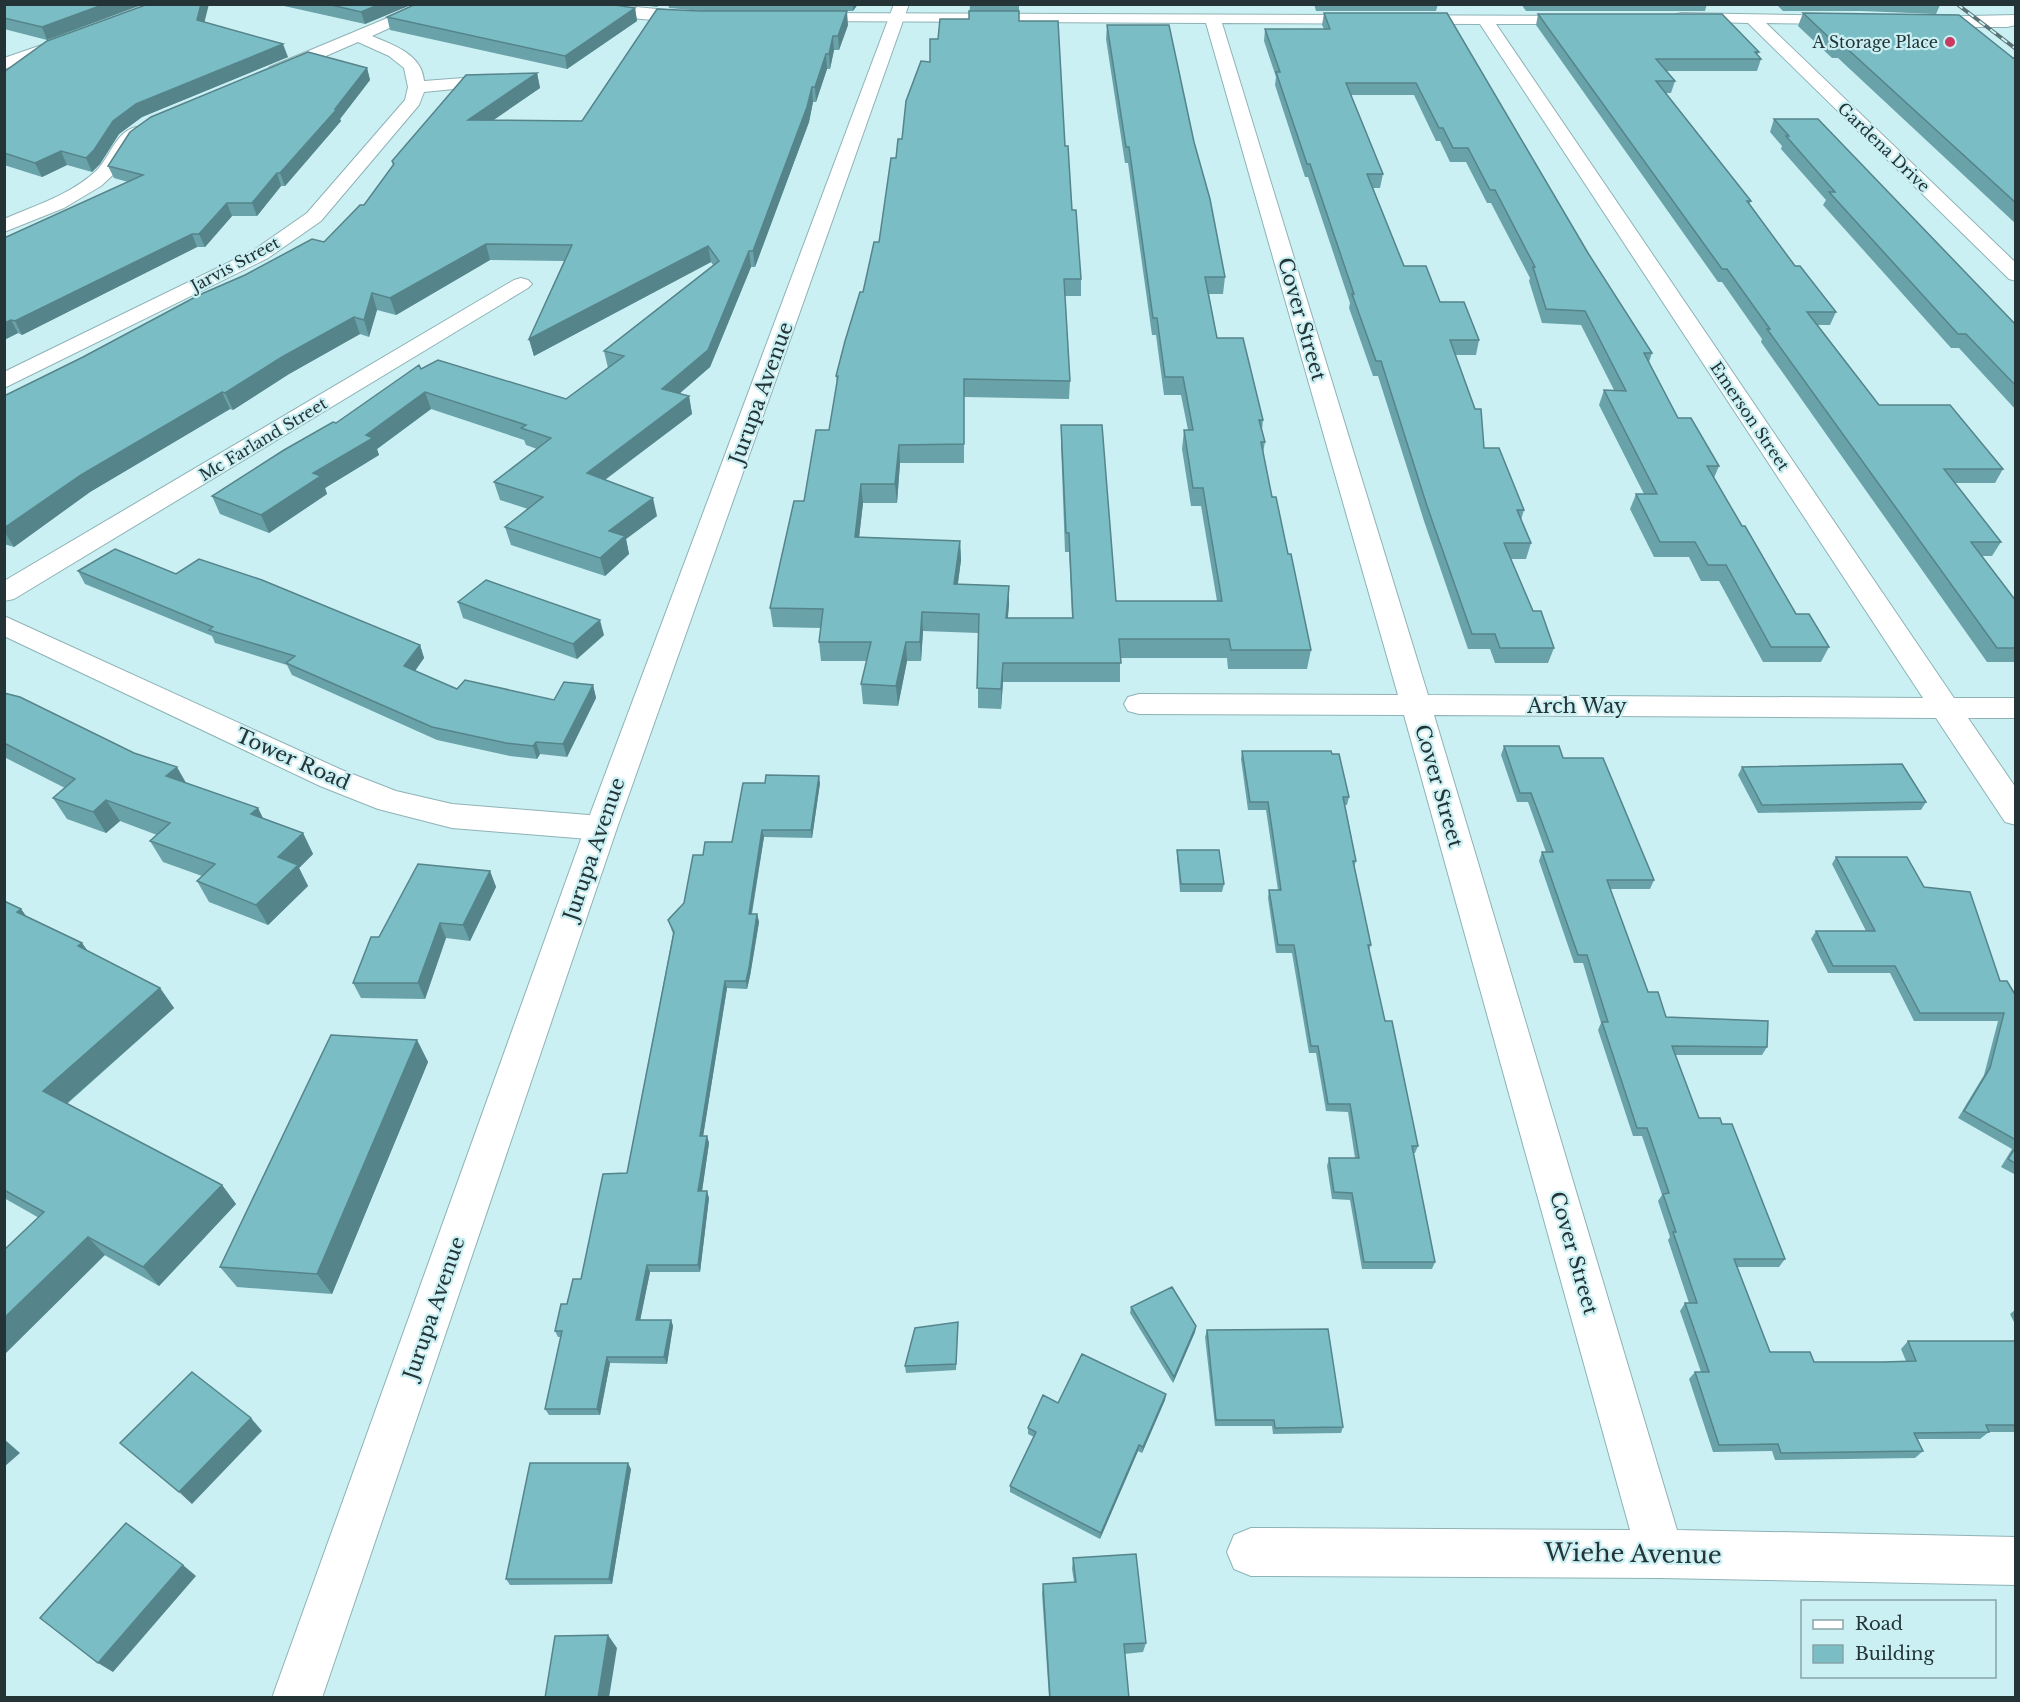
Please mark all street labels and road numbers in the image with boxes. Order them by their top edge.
street label: Gardena Drive [1834,98,1934,196]
street label: Jarvis Street [186,232,283,297]
street label: Cover Street [1273,255,1331,384]
street label: Jurupa Avenue [723,319,798,470]
street label: Emerson Street [1706,358,1794,474]
street label: Mc Farland Street [196,393,330,485]
street label: Arch Way [1526,694,1627,718]
street label: Cover Street [1410,722,1468,851]
street label: Tower Road [232,723,354,795]
street label: Jurupa Avenue [557,774,630,926]
street label: Cover Street [1545,1189,1603,1318]
street label: Jurupa Avenue [397,1233,470,1385]
street label: Wiehe Avenue [1543,1537,1722,1570]

